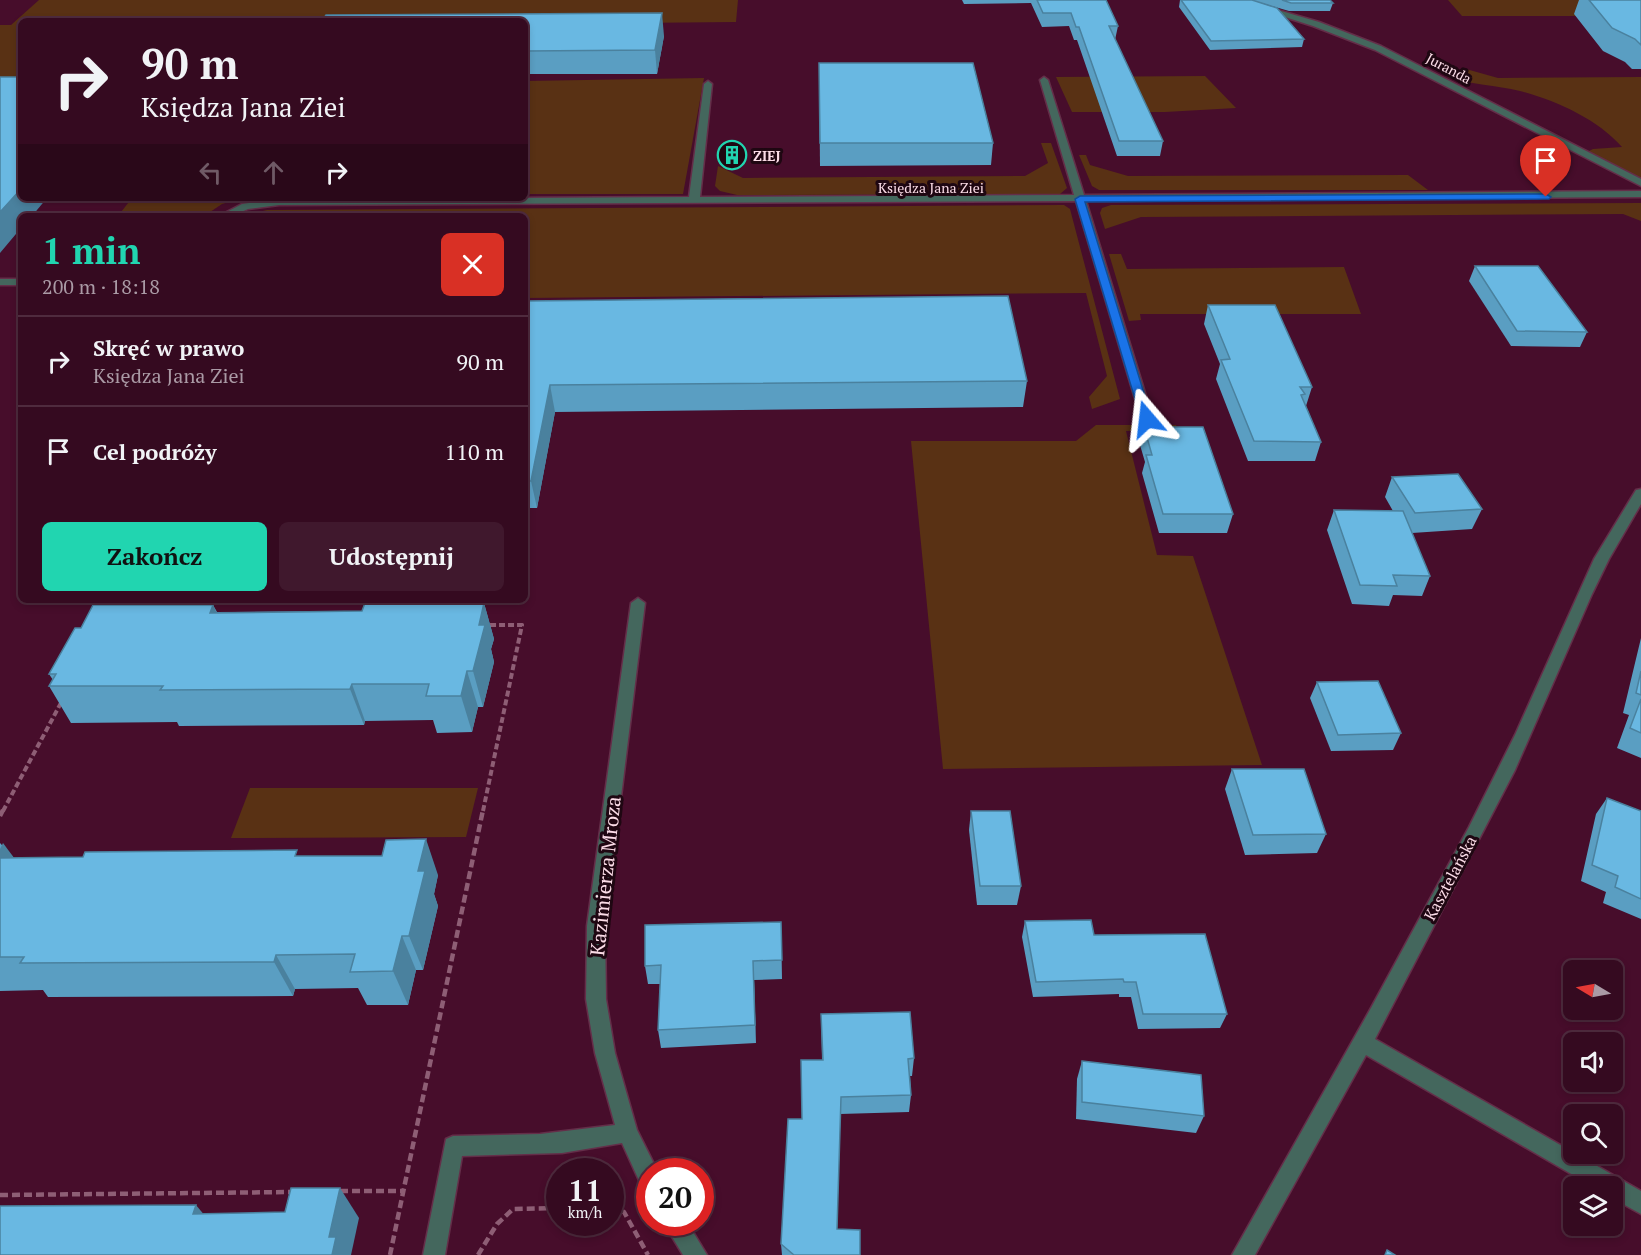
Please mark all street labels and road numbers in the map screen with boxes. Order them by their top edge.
street label: Juranda [1423,48,1475,88]
street label: Księdza Jana Ziei [878,178,984,197]
street label: Kazimierza Mroza [583,795,627,957]
street label: Kasztelańska [1419,832,1481,924]

